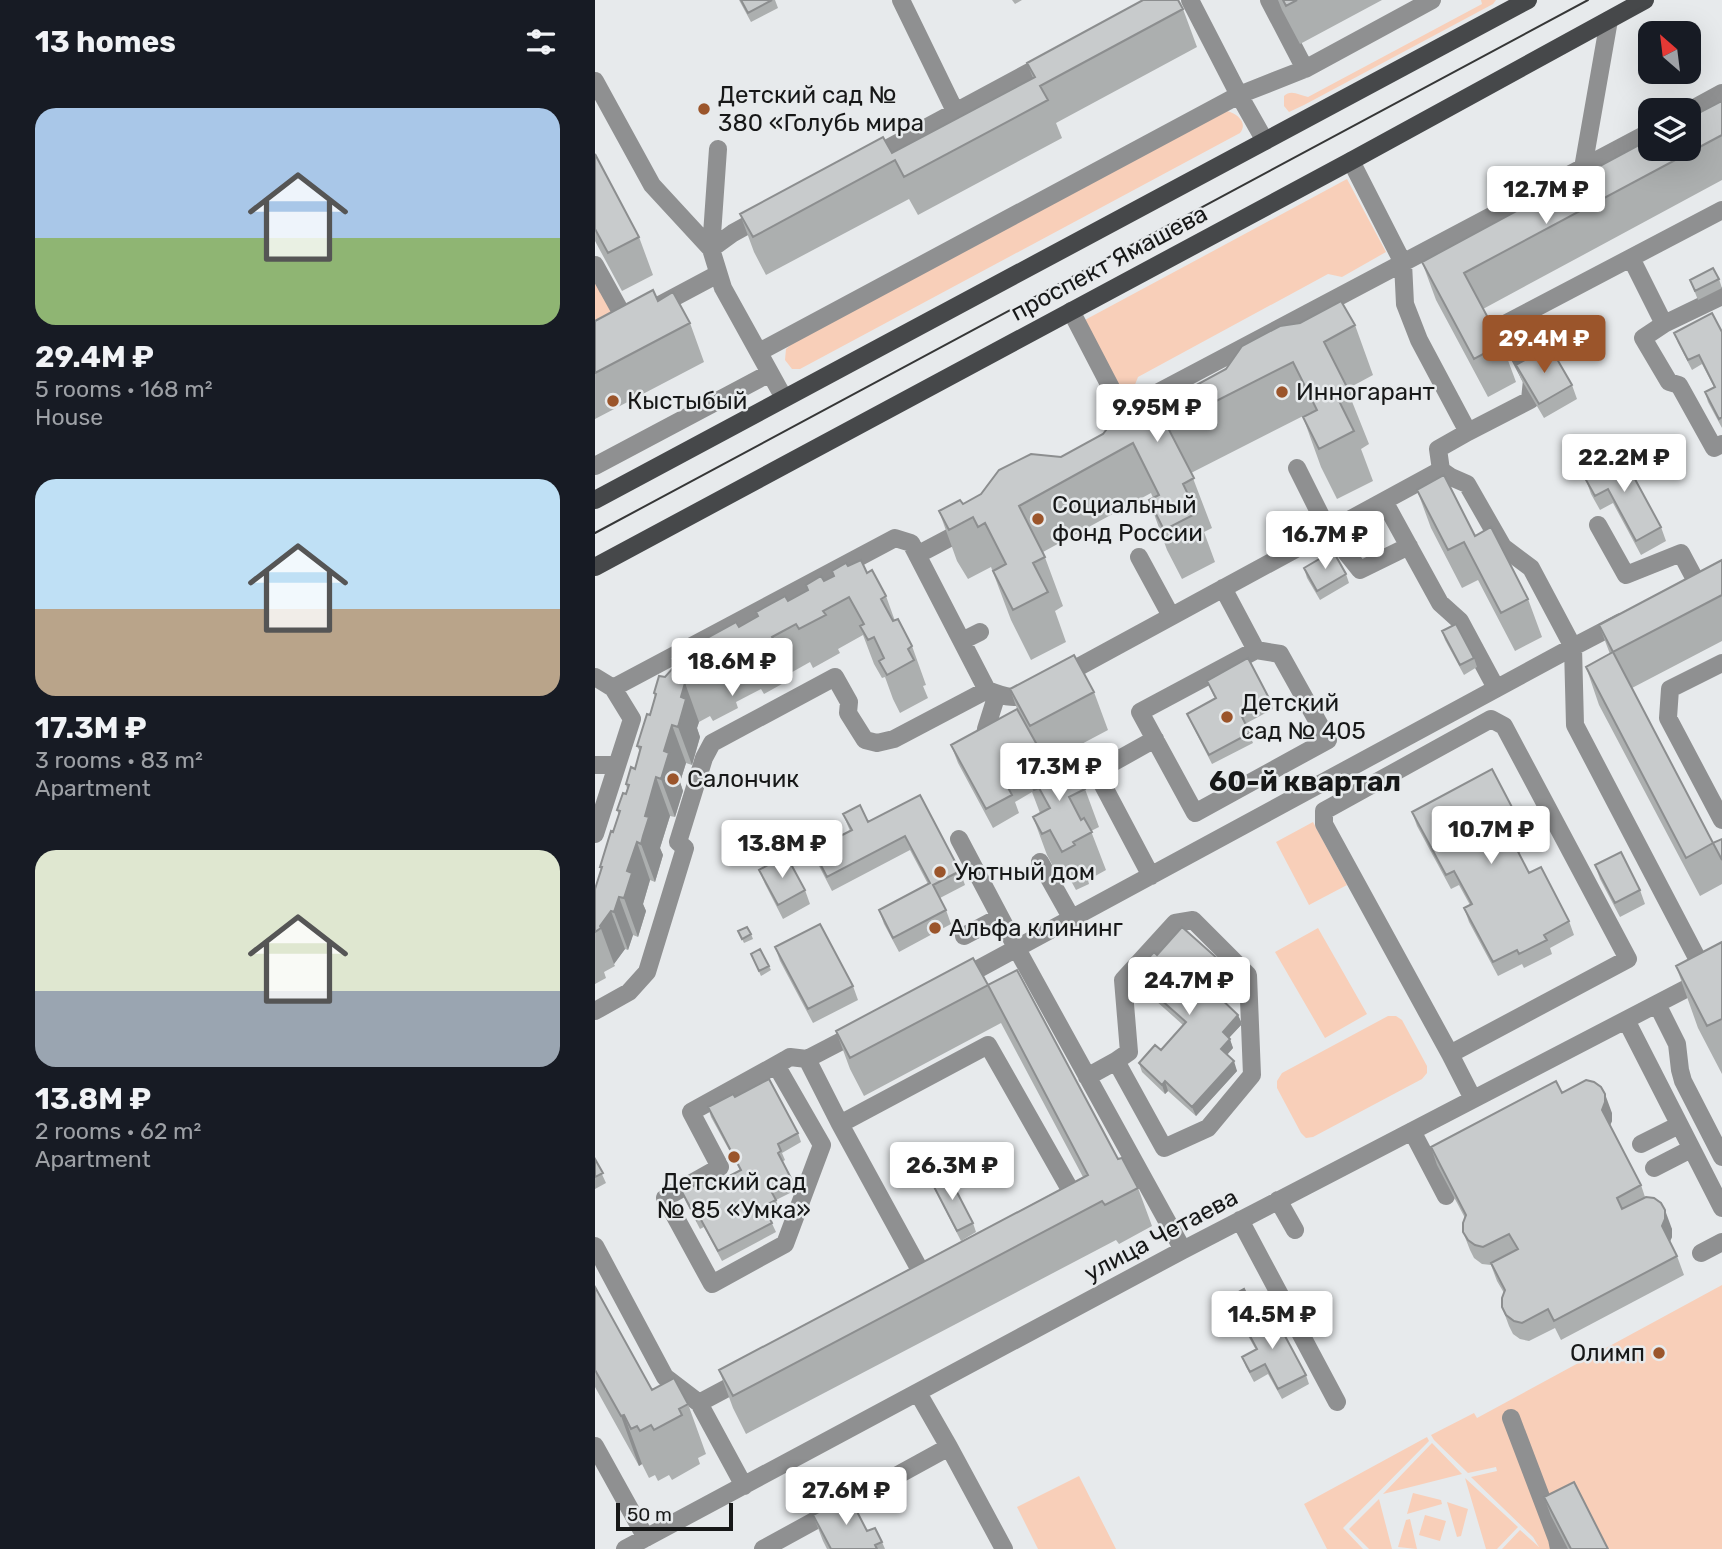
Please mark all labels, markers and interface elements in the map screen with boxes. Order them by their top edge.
north arrow [1638,21,1701,84]
map controls [1638,21,1701,161]
icon: filters [522,23,560,61]
text: 13 homes [35,24,176,60]
place label: Детский сад № 380 «Голубь мира [718,81,924,137]
button: layers [1638,98,1701,161]
marker: Детский сад № 380 «Голубь мира [696,101,712,117]
icon: home [235,154,361,280]
pin: 12.7M ₽ [1481,166,1611,226]
text: 12.7M ₽ [1503,175,1589,203]
street label: проспект Ямашева [1006,199,1212,327]
pin: 29.4M ₽ [1479,316,1609,375]
text: 29.4M ₽ [1498,324,1590,352]
text: 29.4M ₽ [35,339,154,375]
text: 5 rooms · 168 m² [35,375,213,403]
place label: Инногарант [1296,378,1435,406]
pin: 9.95M ₽ [1092,384,1222,444]
marker: Инногарант [1274,384,1290,400]
place label: Кыстыбый [627,387,747,415]
marker: Кыстыбый [605,393,621,409]
text: 9.95M ₽ [1112,393,1202,421]
text: House [35,403,103,431]
pin: 22.2M ₽ [1559,434,1689,494]
text: 22.2M ₽ [1578,443,1670,471]
place label: Социальный фонд России [1052,491,1203,547]
marker: Социальный фонд России [1030,511,1046,527]
pin: 16.7M ₽ [1260,512,1390,571]
text: 16.7M ₽ [1282,520,1368,548]
icon: home [235,525,361,651]
pin: 18.6M ₽ [667,638,797,698]
text: 18.6M ₽ [688,647,776,675]
place label: Детский сад № 405 [1241,689,1366,745]
marker: Детский сад № 405 [1219,709,1235,725]
text: 17.3M ₽ [35,710,147,746]
pin: 17.3M ₽ [994,744,1124,803]
text: 3 rooms · 83 m² [35,746,203,774]
text: 17.3M ₽ [1016,752,1102,780]
place label: Салончик [687,765,799,793]
district label: 60-й квартал [1209,765,1401,798]
marker: Салончик [665,771,681,787]
text: Apartment [35,774,151,802]
pin: 10.7M ₽ [1426,806,1556,866]
text: 10.7M ₽ [1448,815,1534,843]
pin: 13.8M ₽ [717,820,847,880]
text: 13.8M ₽ [737,829,827,857]
place label: Уютный дом [954,858,1095,886]
marker: Уютный дом [932,864,948,880]
icon: home [235,896,361,1022]
place label: Альфа клининг [949,914,1124,942]
marker: Альфа клининг [927,920,943,936]
pin: 24.7M ₽ [1124,958,1254,1017]
text: 24.7M ₽ [1144,966,1234,994]
text: 13.8M ₽ [35,1081,151,1117]
text: 2 rooms · 62 m² [35,1117,201,1145]
pin: 26.3M ₽ [887,1142,1017,1202]
text: Apartment [35,1145,151,1173]
marker: Детский сад № 85 «Умка» [726,1149,742,1165]
text: 26.3M ₽ [906,1151,998,1179]
place label: Детский сад № 85 «Умка» [657,1168,811,1224]
street label: улица Четаева [1079,1183,1243,1287]
pin: 14.5M ₽ [1207,1292,1337,1351]
text: 14.5M ₽ [1228,1300,1316,1328]
place label: Олимп [1570,1339,1645,1367]
marker: Олимп [1651,1345,1667,1361]
pin: 27.6M ₽ [781,1468,911,1527]
text: 27.6M ₽ [802,1476,890,1504]
scale bar [616,1500,733,1532]
text: 50 m [627,1503,672,1526]

